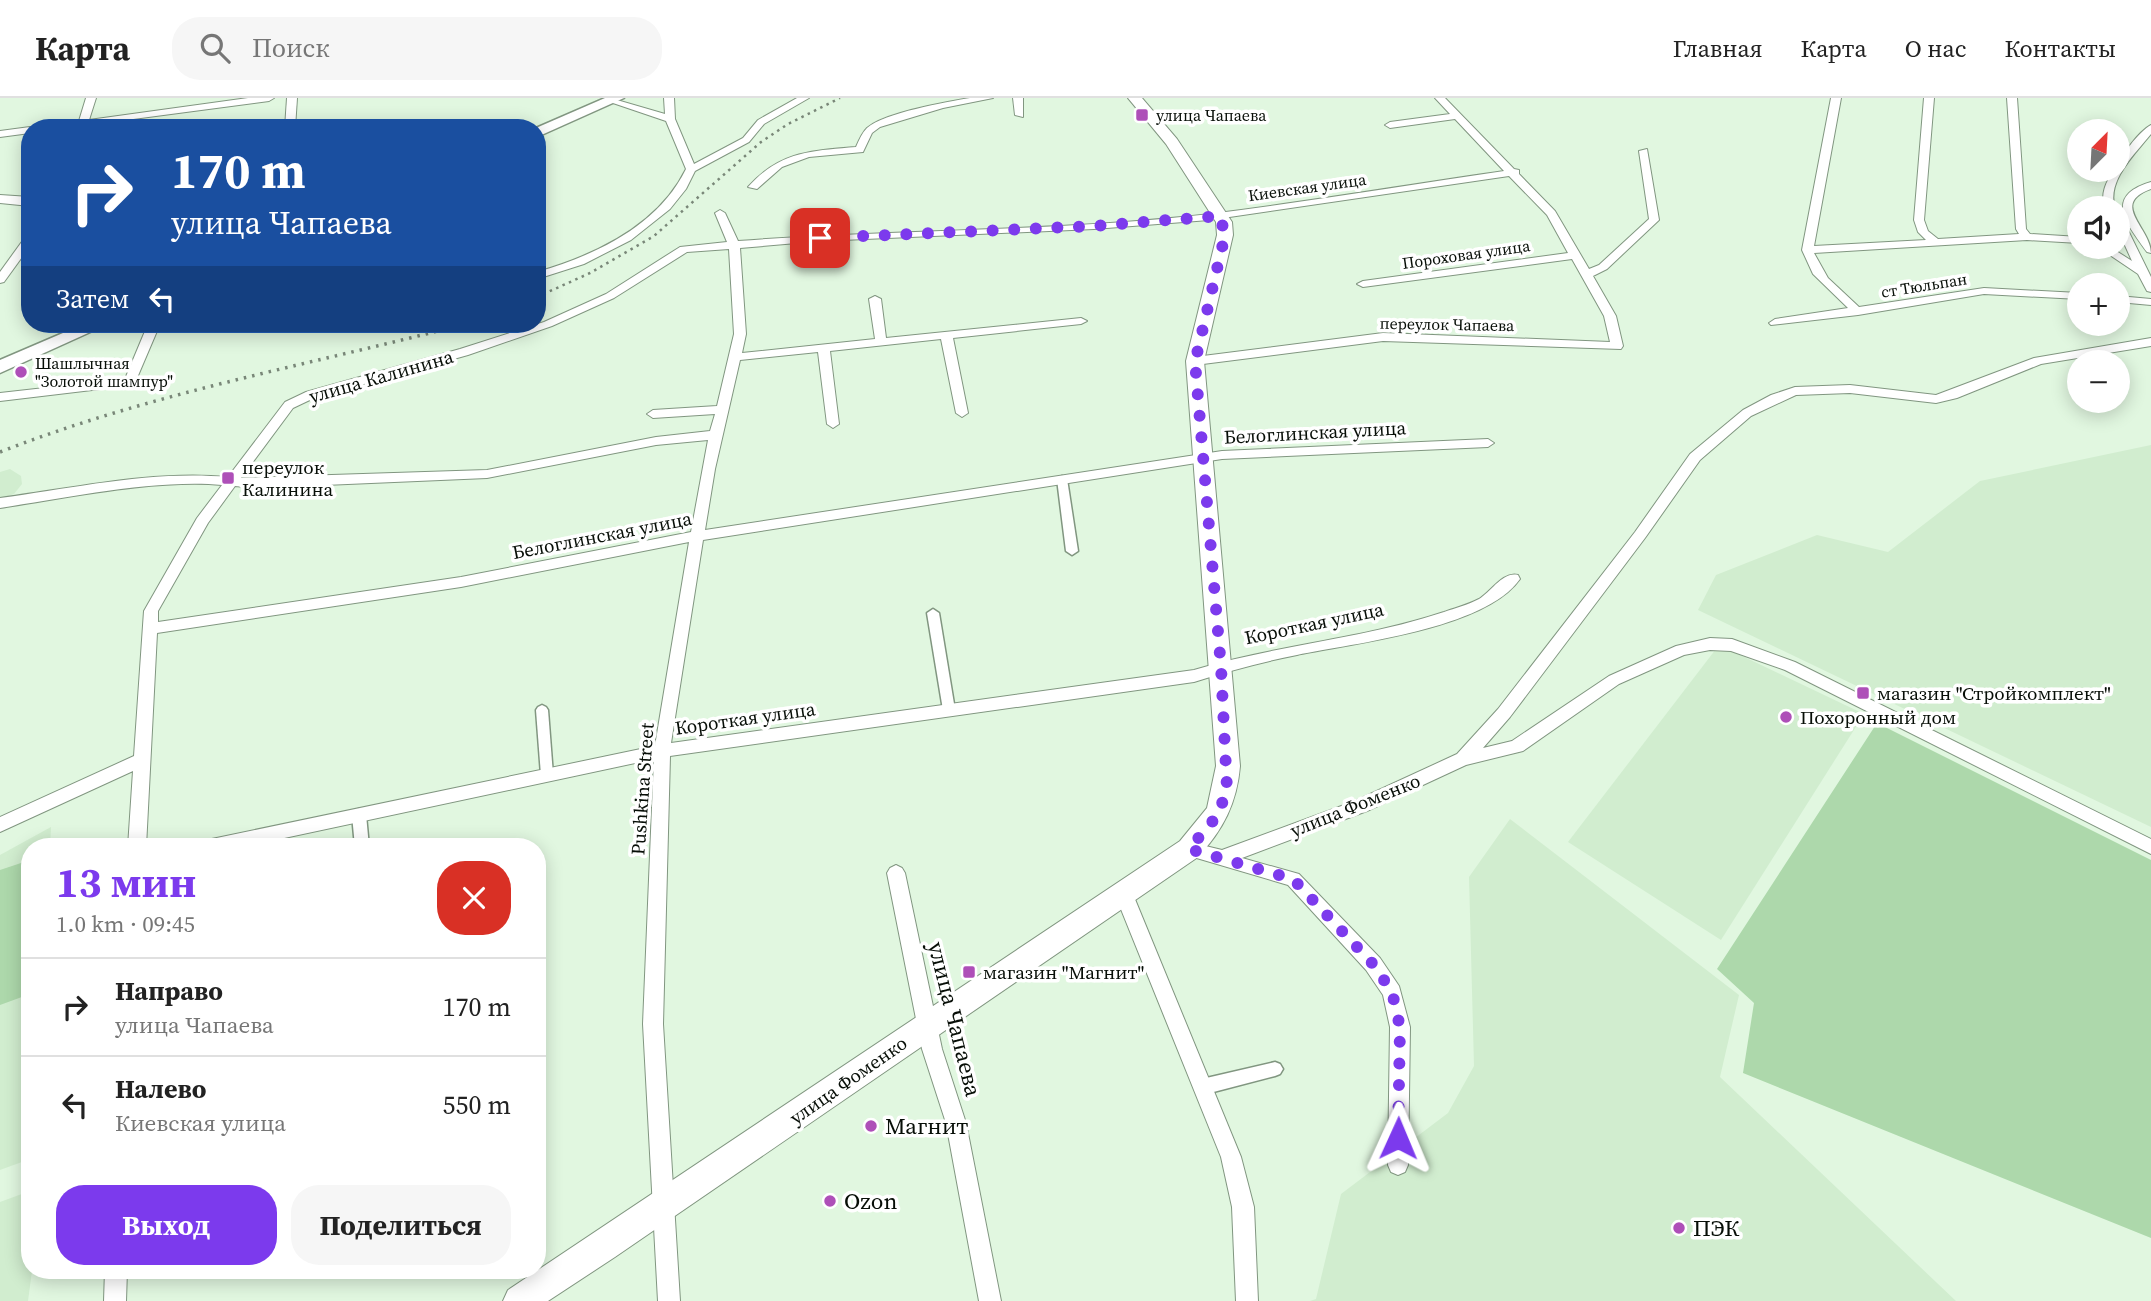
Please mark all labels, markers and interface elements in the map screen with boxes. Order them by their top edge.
search box [172,17,662,80]
text: Карта [35,26,130,71]
icon: search [196,29,234,67]
text: Поиск [252,30,330,66]
text: Главная [1673,32,1762,65]
text: Карта [1800,32,1867,65]
text: О нас [1905,32,1966,65]
text: Контакты [2004,32,2116,65]
place label: улица Чапаева [1156,104,1267,126]
marker: улица Чапаева [1134,107,1150,123]
north arrow [2067,119,2130,182]
map controls [2067,119,2130,413]
text: 170 m [171,137,306,204]
icon: right [56,147,147,238]
street label: Киевская улица [1247,168,1368,206]
button: sound [2067,196,2130,259]
text: улица Чапаева [171,201,392,245]
pin [790,208,850,268]
icon: arrive [801,219,839,257]
street label: Пороховая улица [1401,234,1532,274]
street label: ст Тюльпан [1879,267,1969,303]
button: + [2067,273,2130,336]
icon: left [143,280,181,318]
text: Затем [56,281,129,317]
street label: переулок Чапаева [1379,312,1515,336]
street label: улица Калинина [306,343,457,409]
button: − [2067,350,2130,413]
place label: Шашлычная "Золотой шампур" [35,352,173,392]
marker: Шашлычная "Золотой шампур" [13,364,29,380]
street label: Белоглинская улица [1223,414,1407,450]
place label: переулок Калинина [242,454,334,502]
marker: переулок Калинина [220,470,236,486]
street label: Белоглинская улица [510,505,694,565]
street label: Короткая улица [1242,596,1386,650]
place label: магазин "Стройкомплект" [1877,680,2111,706]
marker: магазин "Стройкомплект" [1855,685,1871,701]
street label: Короткая улица [673,695,817,741]
place label: Похоронный дом [1800,704,1956,730]
marker: Похоронный дом [1778,709,1794,725]
street label: Pushkina Street [624,721,660,856]
street label: улица Фоменко [1286,767,1424,843]
text: 13 мин [56,853,196,911]
button: close [437,861,511,935]
text: 1.0 km · 09:45 [56,908,195,940]
street label: улица Чапаева [920,938,990,1100]
place label: магазин "Магнит" [983,959,1144,985]
marker: магазин "Магнит" [961,964,977,980]
text: Направо [115,973,223,1009]
icon: right [56,988,94,1026]
text: 170 m [443,989,511,1025]
text: улица Чапаева [115,1009,274,1041]
street label: улица Фоменко [784,1030,912,1130]
text: Налево [115,1071,206,1107]
icon: left [56,1086,94,1124]
text: 550 m [443,1087,511,1123]
position arrow [1361,1101,1435,1175]
text: Киевская улица [115,1107,286,1139]
place label: Магнит [885,1110,968,1142]
marker: Магнит [863,1118,879,1134]
button: Выход [56,1185,277,1265]
button: Поделиться [291,1185,511,1265]
place label: Ozon [844,1185,897,1217]
marker: Ozon [822,1193,838,1209]
place label: ПЭК [1693,1212,1739,1244]
marker: ПЭК [1671,1220,1687,1236]

